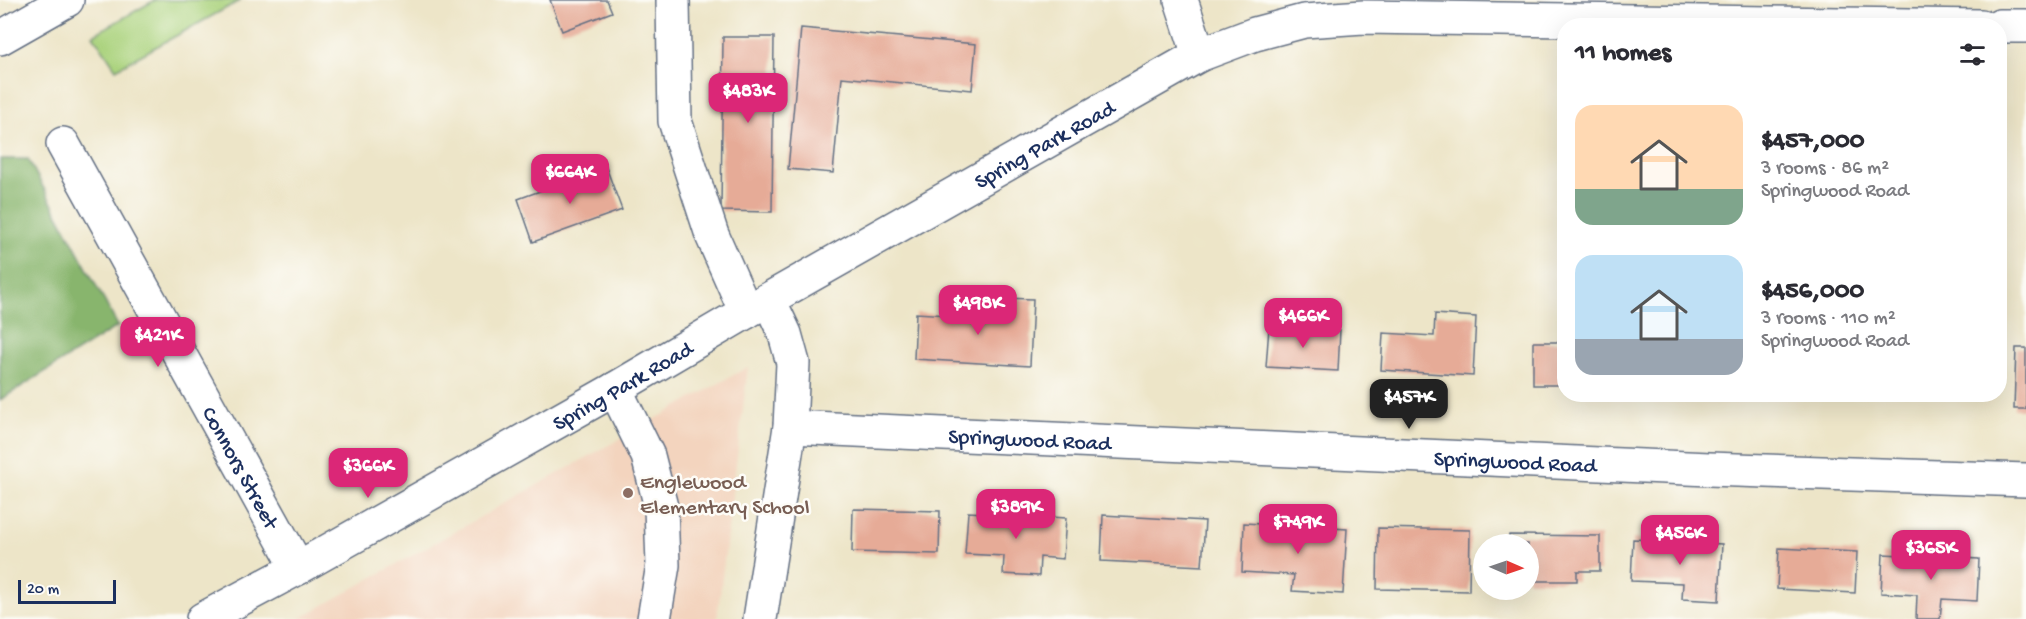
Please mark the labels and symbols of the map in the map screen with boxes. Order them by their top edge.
pin: $483K [706,73,790,124]
street label: Spring Park Road [971,96,1122,197]
pin: $664K [528,154,612,205]
pin: $498K [936,285,1020,336]
pin: $466K [1261,298,1345,349]
pin: $421K [116,317,200,368]
street label: Spring Park Road [549,336,700,438]
pin: $457K [1367,379,1451,430]
street label: Connors Street [194,403,284,536]
street label: Springwood Road [948,425,1114,459]
street label: Springwood Road [1433,447,1599,481]
pin: $366K [326,448,410,499]
place label: Englewood Elementary School [640,471,810,522]
marker: Englewood Elementary School [621,486,635,500]
pin: $389K [974,489,1058,540]
pin: $749K [1256,504,1340,555]
pin: $456K [1638,515,1722,566]
pin: $365K [1889,530,1973,581]
north arrow [1473,534,1539,600]
scale bar [18,577,116,604]

